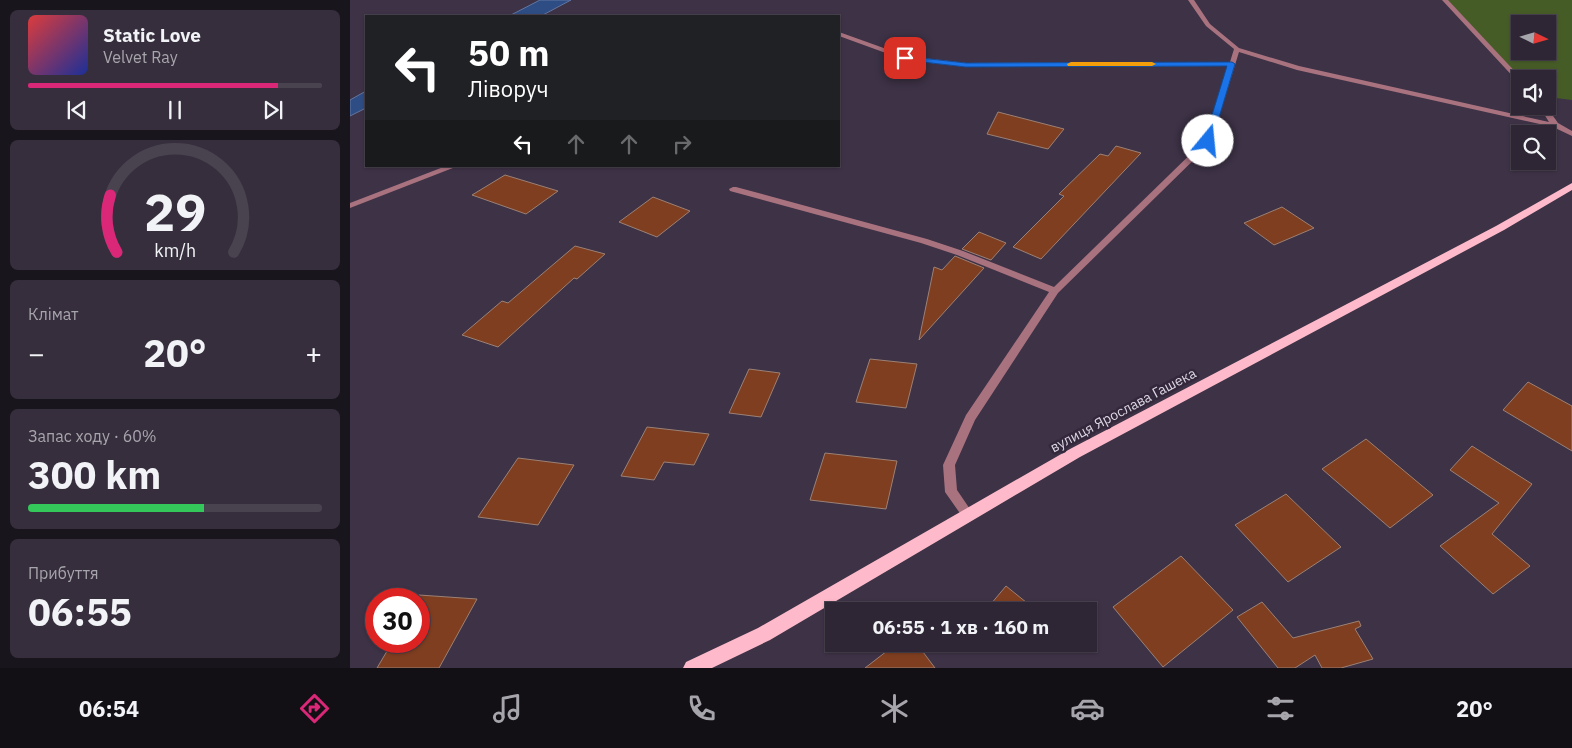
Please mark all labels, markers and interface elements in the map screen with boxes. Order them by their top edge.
north arrow [1511,15,1556,60]
map controls [1511,15,1556,170]
text: Static Love [103,23,201,47]
text: 50 m [468,30,550,76]
icon: left [385,35,450,100]
pin [884,37,926,79]
icon: arrive [891,44,919,72]
text: Velvet Ray [103,47,178,67]
button: sound [1511,70,1556,115]
text: Ліворуч [468,74,549,103]
icon: previous [63,96,91,124]
icon: pause [161,96,189,124]
icon: next [259,96,287,124]
position arrow [1181,114,1233,166]
button: search [1511,125,1556,170]
icon: left [509,130,537,158]
icon: ahead [562,130,590,158]
icon: ahead [615,130,643,158]
icon: right [668,130,696,158]
text: 29 [144,178,206,245]
text: km/h [154,239,196,262]
text: Клімат [28,304,79,324]
text: 20° [143,328,207,377]
text: − [28,335,45,372]
text: + [305,335,322,372]
street label: вулиця Ярослава Гашека [1047,364,1200,456]
text: Запас ходу · 60% [28,426,157,446]
text: 300 km [28,450,161,499]
text: Прибуття [28,563,99,583]
text: 06:55 [28,587,132,636]
speed limit sign: 30 [365,588,430,653]
text: 06:55 · 1 хв · 160 m [873,615,1049,639]
icon: directions [297,691,332,726]
icon: music [490,691,525,726]
icon: phone [684,691,719,726]
icon: climate [877,691,912,726]
icon: car [1070,691,1105,726]
icon: filters [1263,691,1298,726]
text: 06:54 [79,694,139,723]
text: 20° [1456,694,1493,723]

